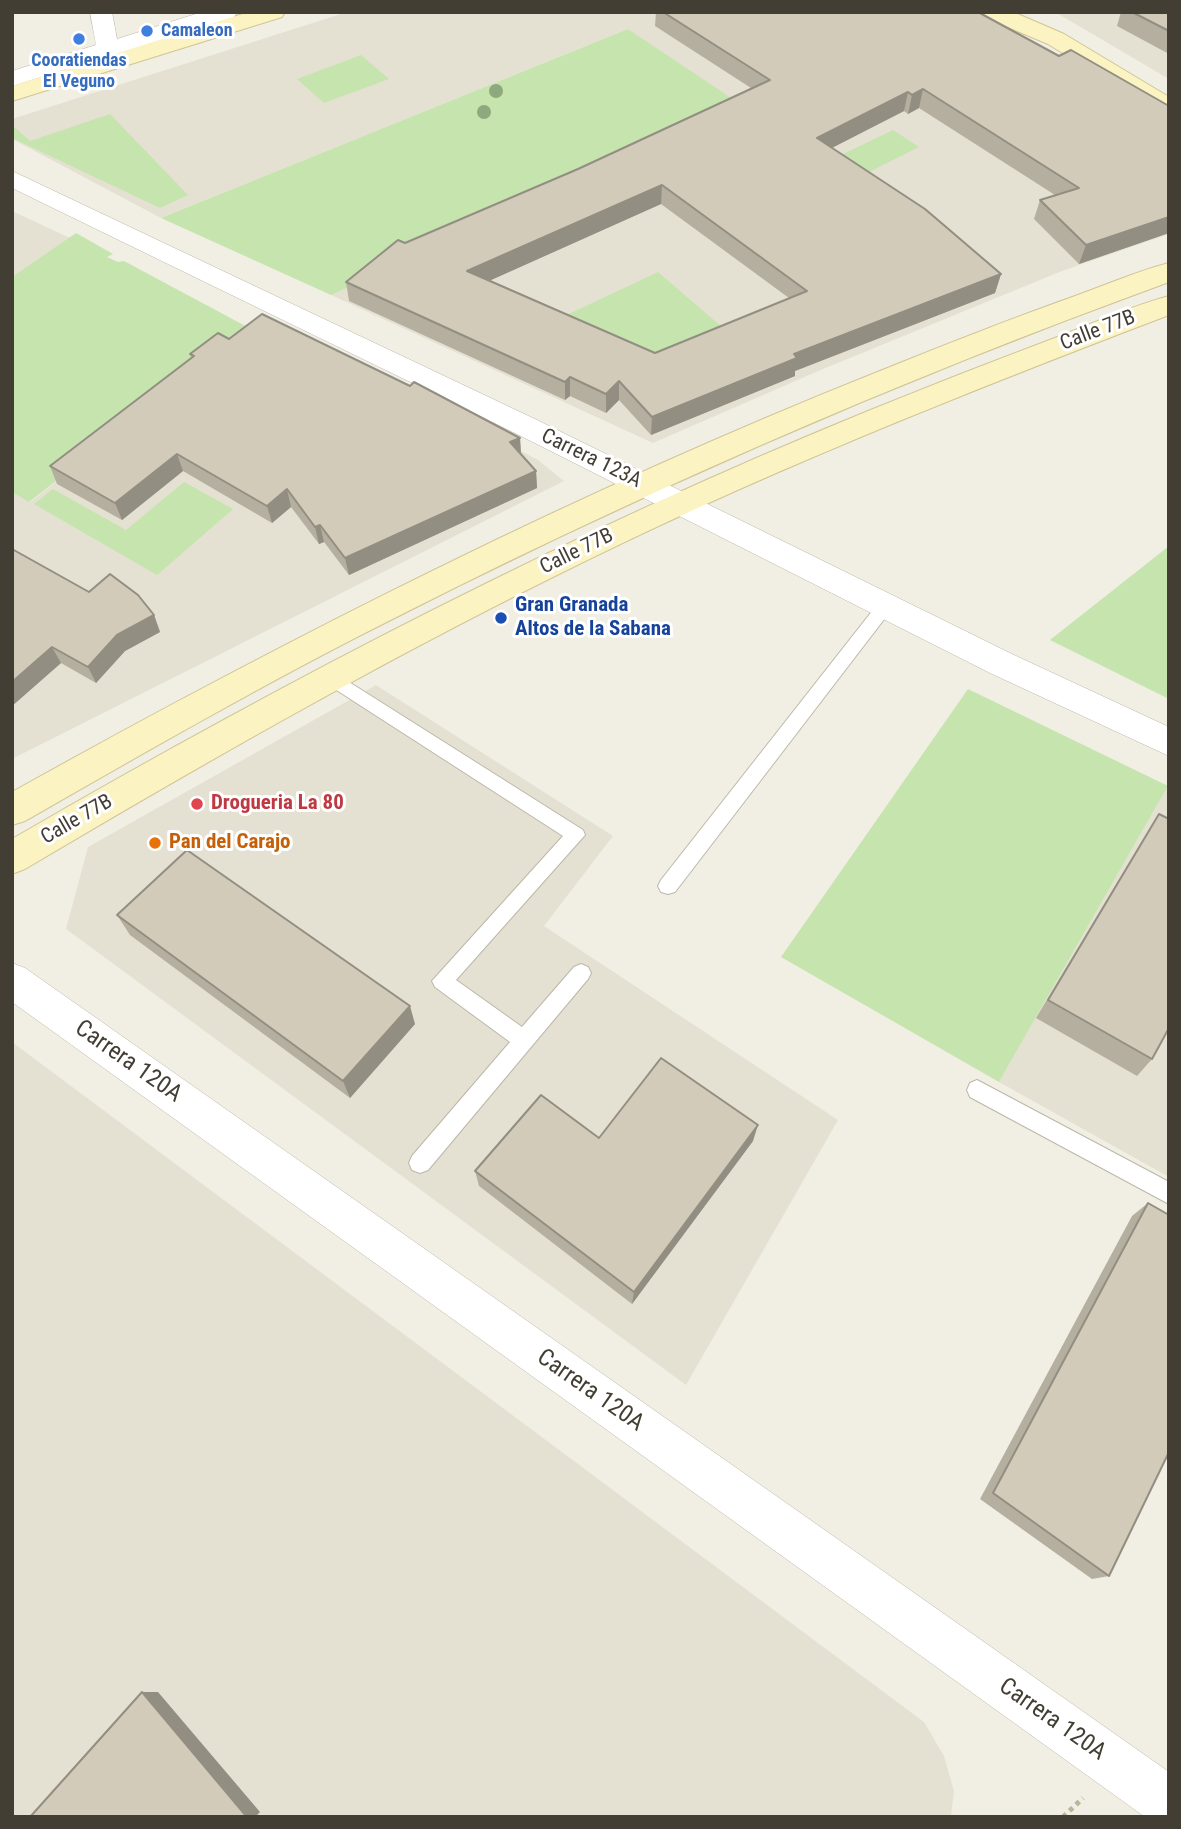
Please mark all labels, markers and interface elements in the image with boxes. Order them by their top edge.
place label: Camaleon [161,20,233,42]
marker: Camaleon [139,23,155,39]
marker: Cooratiendas El Veguno [71,31,87,47]
place label: Cooratiendas El Veguno [31,50,127,92]
street label: Calle 77B [1057,305,1139,357]
street label: Carrera 123A [537,424,645,494]
street label: Calle 77B [536,523,618,581]
place label: Gran Granada Altos de la Sabana [515,593,671,643]
marker: Gran Granada Altos de la Sabana [493,610,509,626]
street label: Calle 77B [37,789,117,851]
place label: Drogueria La 80 [211,791,344,817]
marker: Drogueria La 80 [189,796,205,812]
place label: Pan del Carajo [169,830,290,856]
marker: Pan del Carajo [147,835,163,851]
street label: Carrera 120A [69,1015,187,1109]
street label: Carrera 120A [531,1344,649,1438]
street label: Carrera 120A [993,1673,1111,1767]

